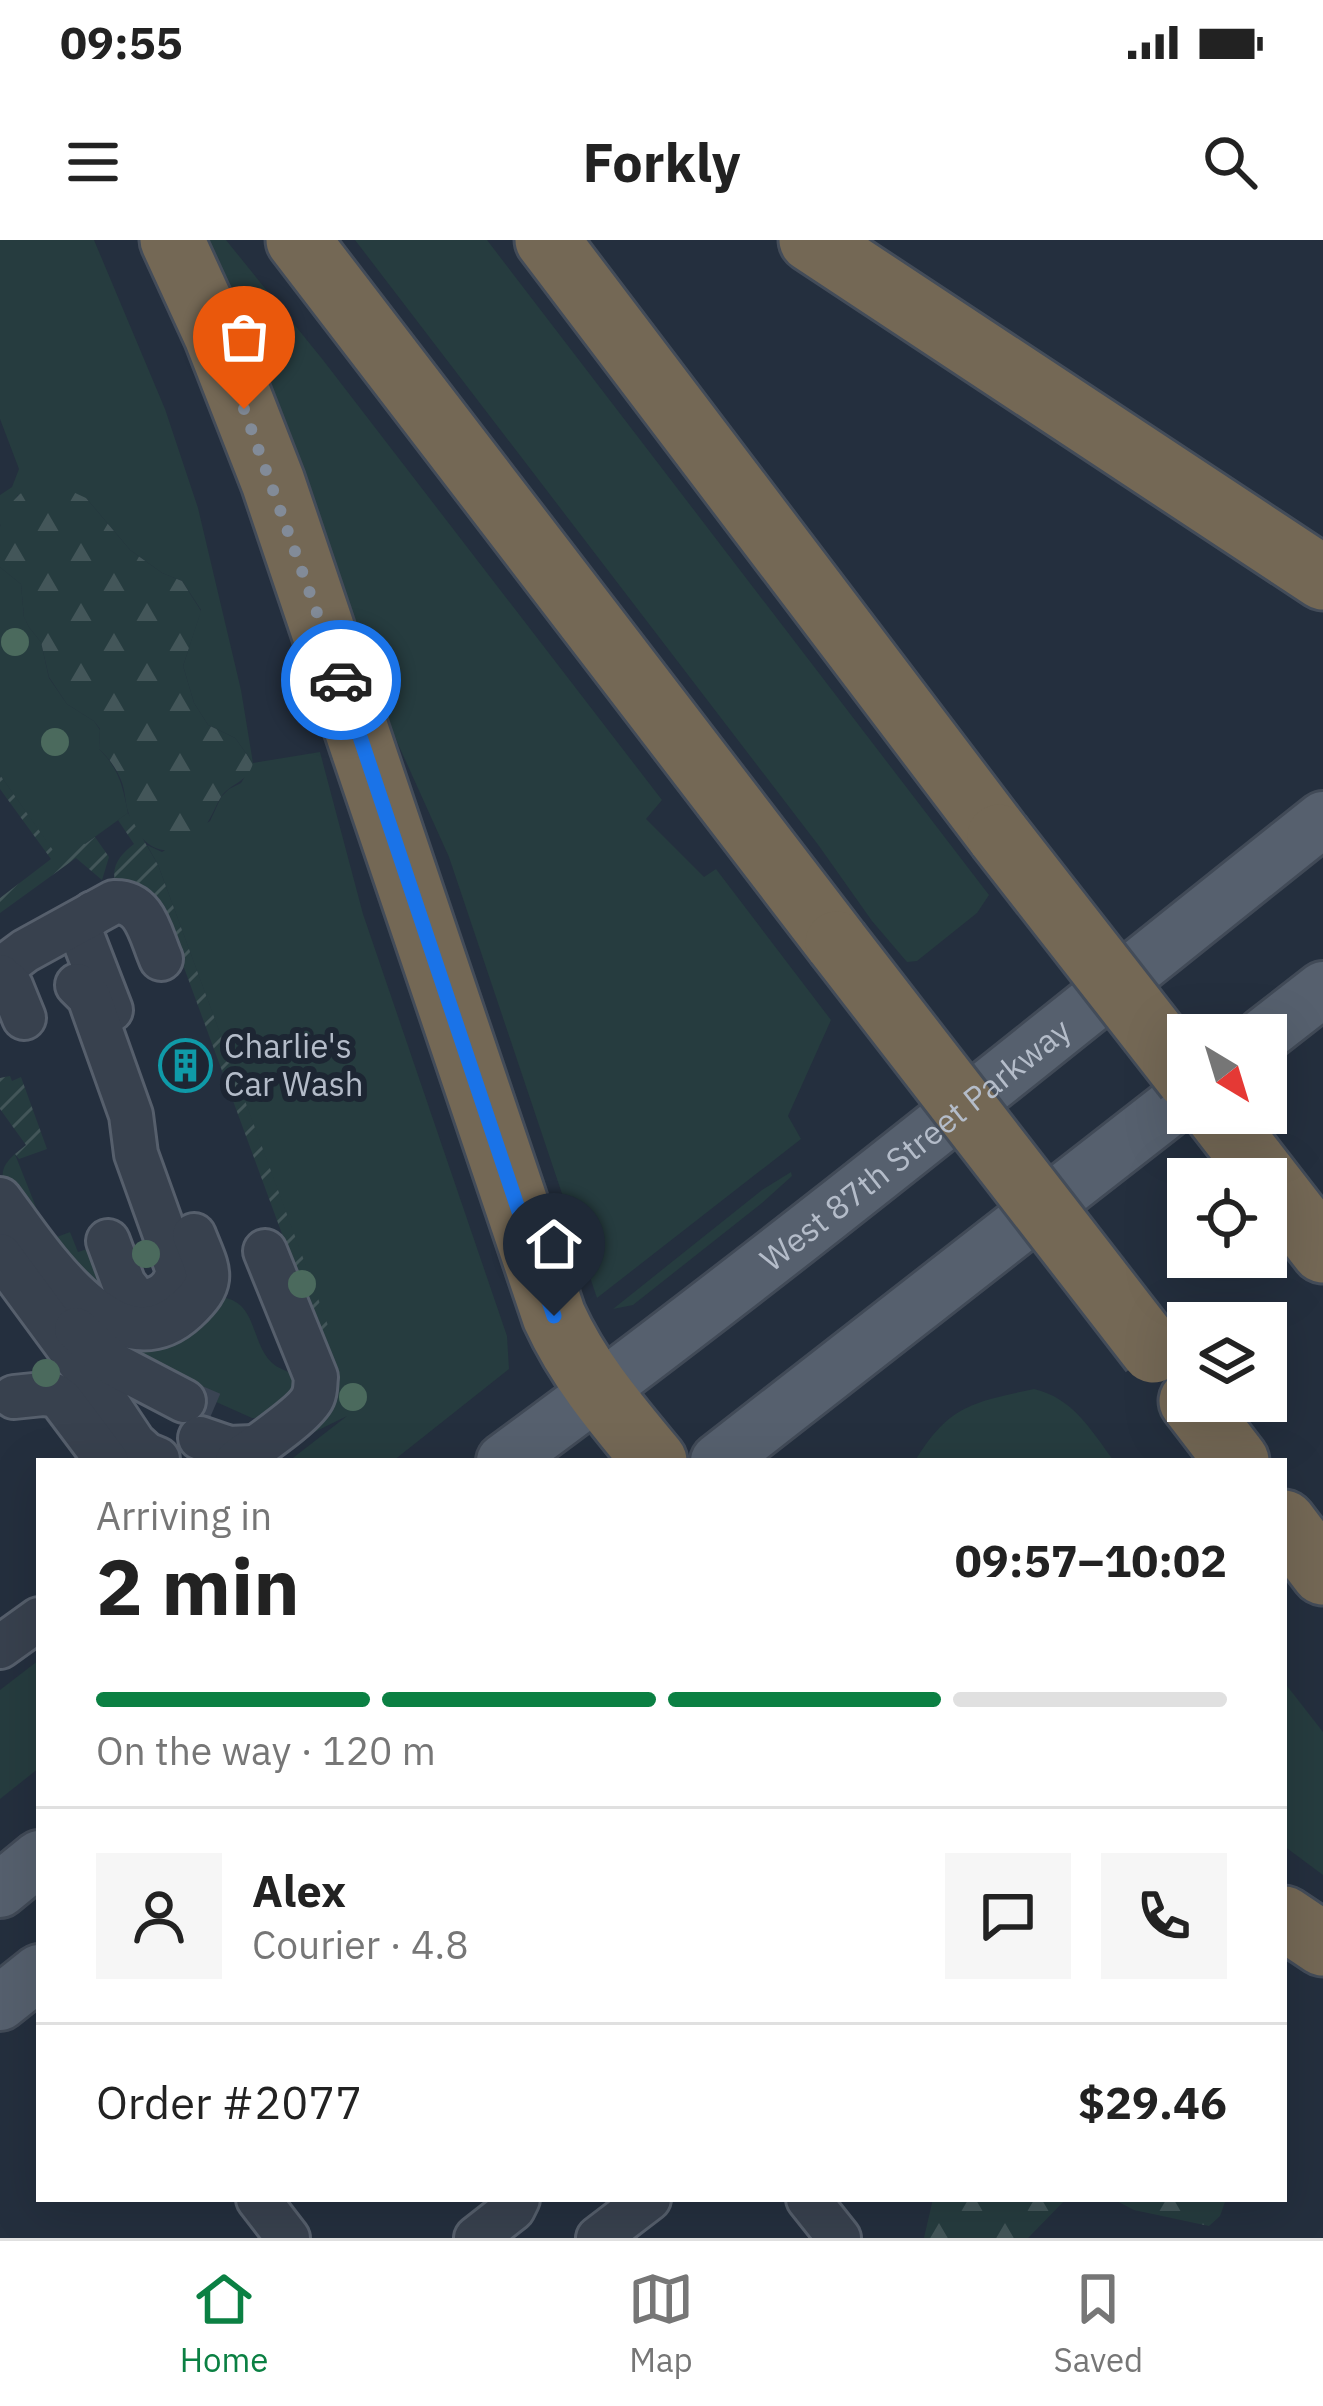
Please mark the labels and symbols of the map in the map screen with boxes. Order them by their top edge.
pin [193,286,295,409]
courier [281,620,401,740]
street label: West 87th Street Parkway [751,1008,1079,1280]
north arrow [1167,1014,1287,1134]
place label: Charlie's Car Wash [224,1024,364,1105]
building icon: Charlie's Car Wash [157,1037,213,1093]
pin [503,1193,605,1316]

